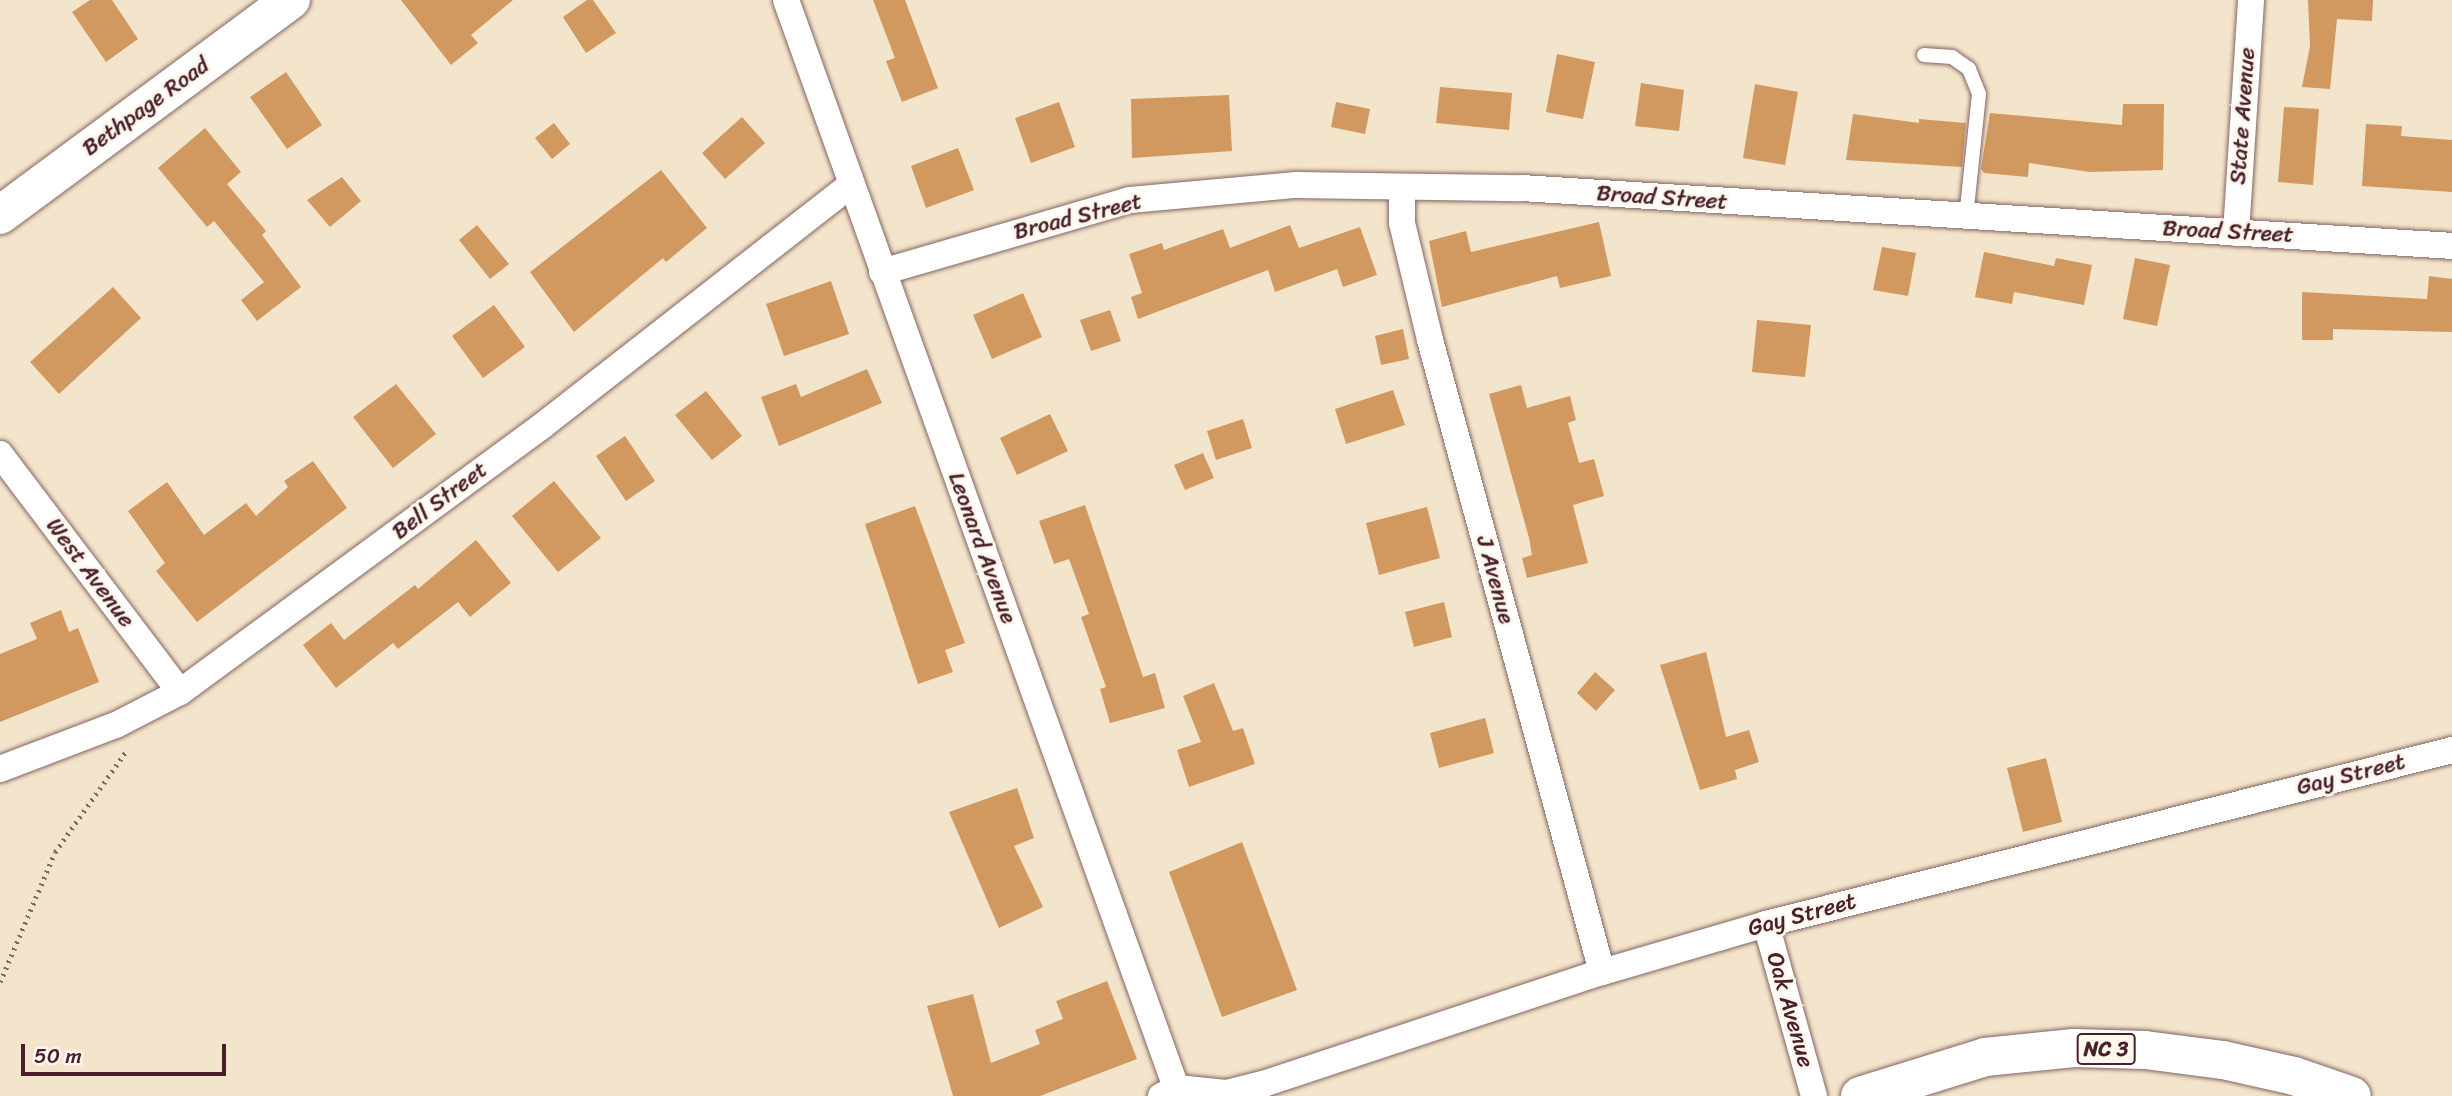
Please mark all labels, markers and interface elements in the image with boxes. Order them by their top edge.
street label: State Avenue [2224,47,2262,185]
street label: Bethpage Road [77,52,215,162]
street label: Broad Street [1595,180,1729,216]
street label: Broad Street [1011,188,1145,246]
street label: Broad Street [2161,215,2295,249]
street label: Bell Street [387,456,493,546]
street label: Leonard Avenue [942,469,1022,627]
street label: West Avenue [40,513,140,633]
street label: J Avenue [1470,533,1520,627]
street label: Gay Street [2294,748,2408,802]
street label: Gay Street [1745,887,1859,943]
street label: Oak Avenue [1760,949,1820,1071]
scale bar [24,1030,229,1074]
road number: NC 3 [2076,1032,2136,1066]
text: 50 m [34,1037,82,1075]

